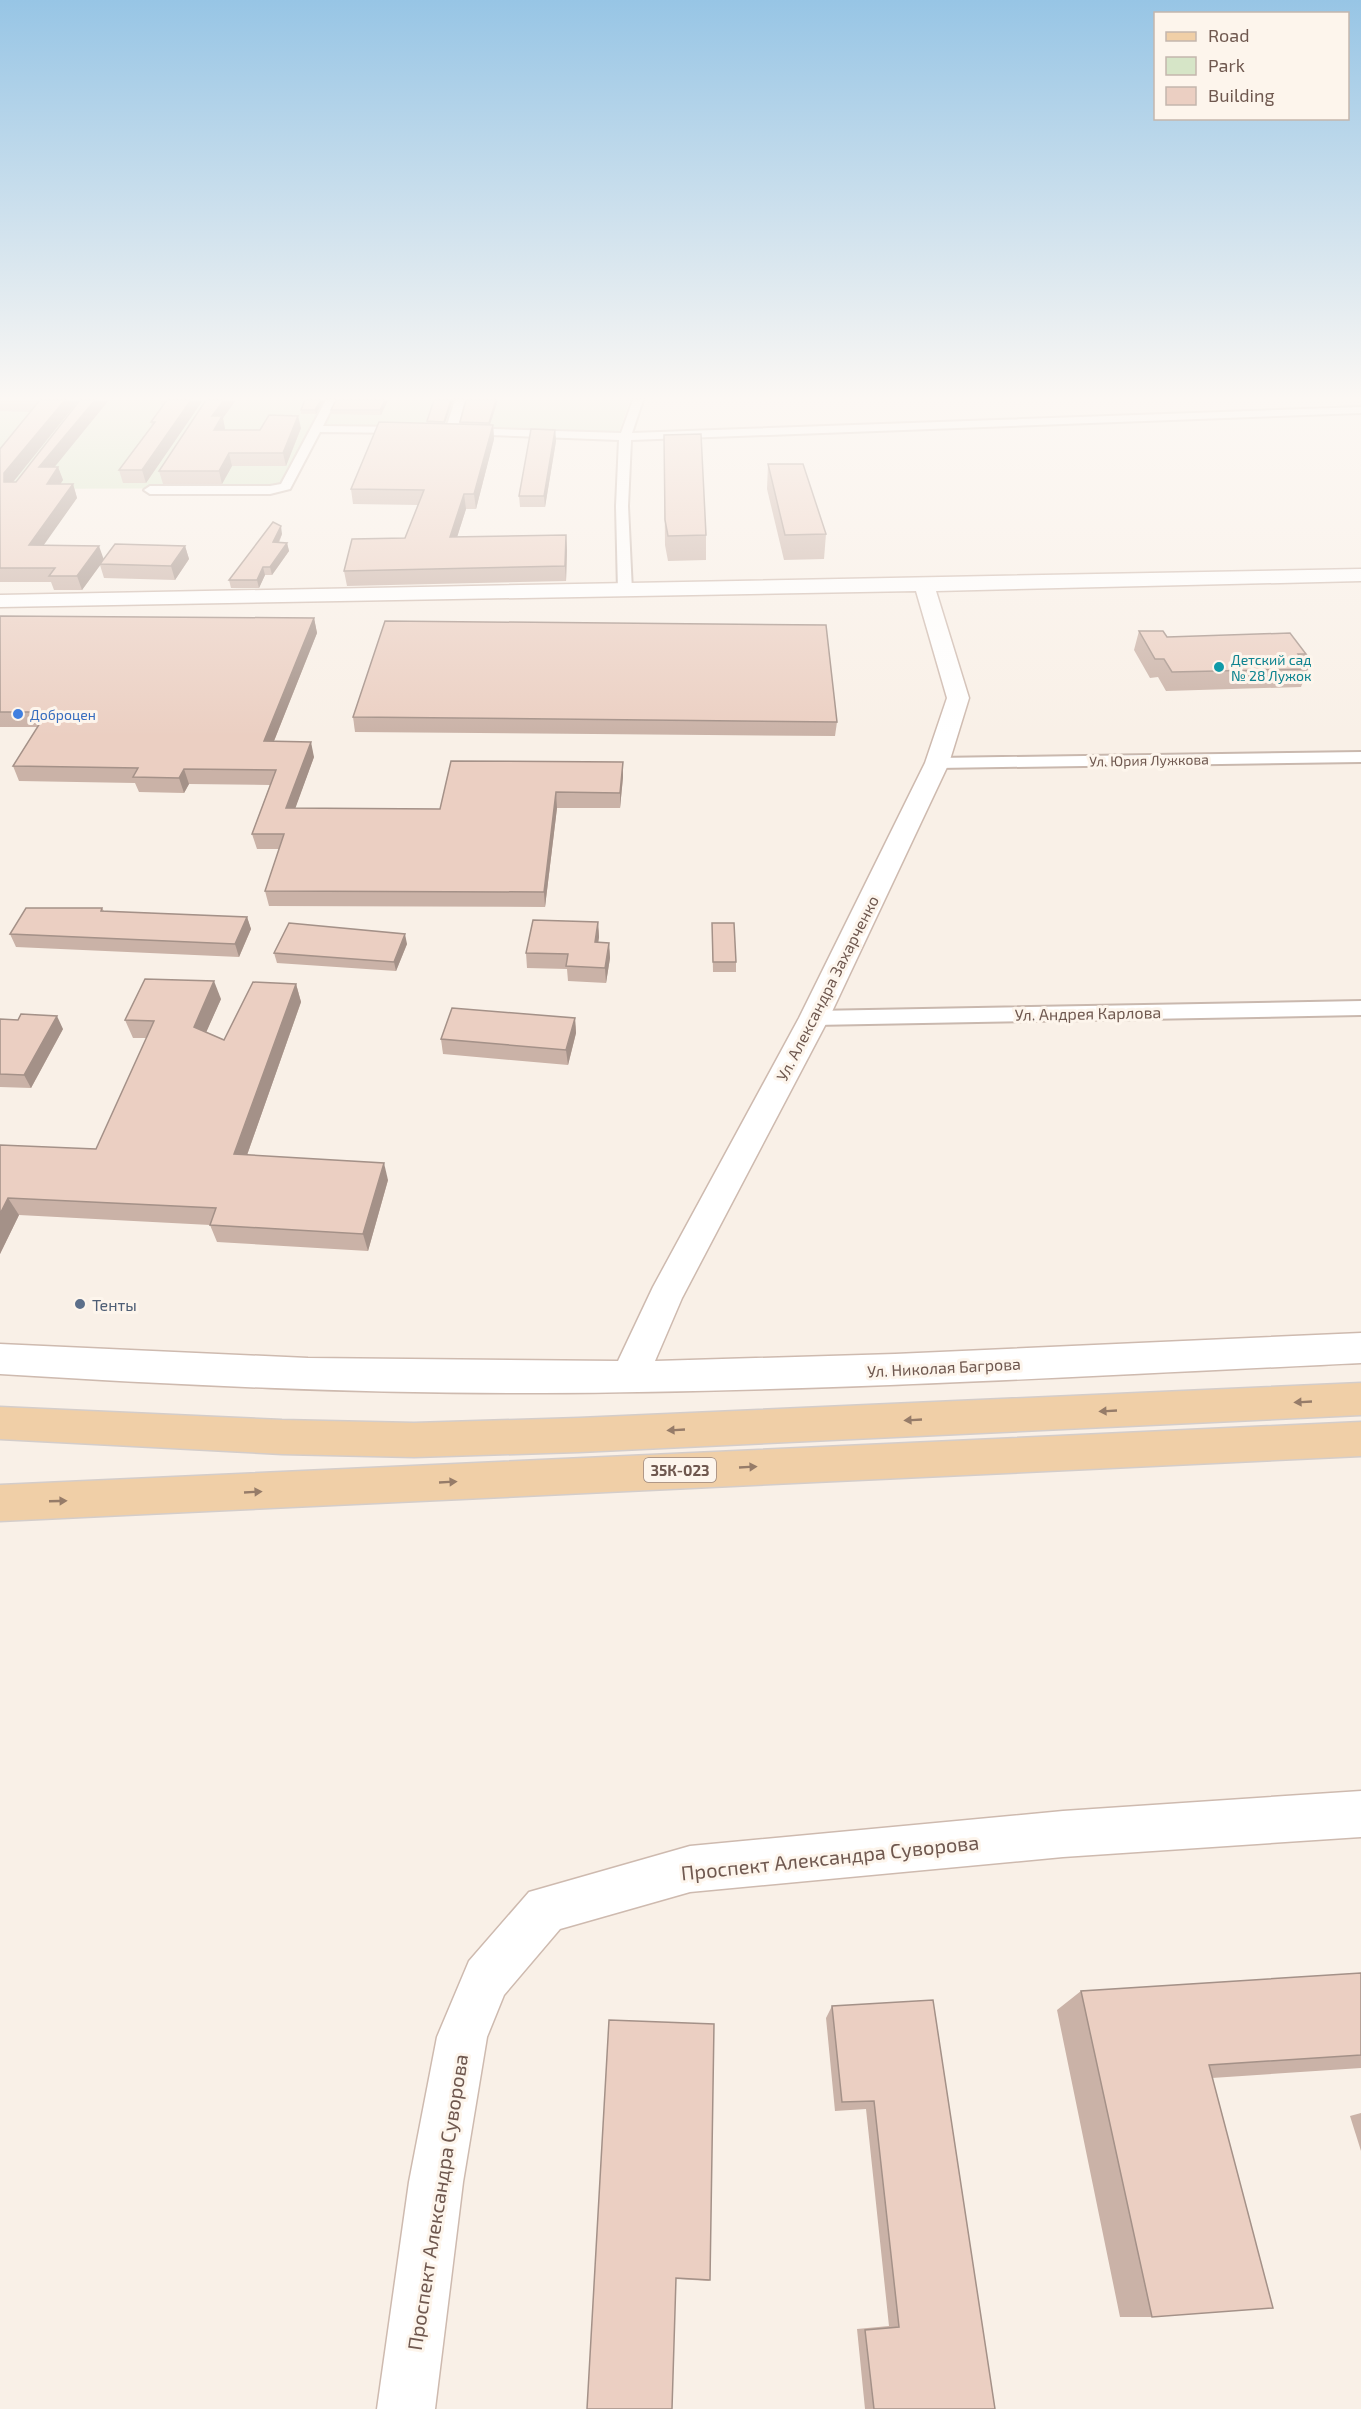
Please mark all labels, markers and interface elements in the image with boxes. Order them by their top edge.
legend [1154,12,1349,120]
text: Road [1208,24,1249,46]
text: Park [1208,54,1245,76]
text: Building [1208,84,1275,106]
place label: Детский сад № 28 Лужок [1231,651,1312,684]
marker: Детский сад № 28 Лужок [1212,660,1226,674]
place label: Доброцен [30,706,96,723]
marker: Доброцен [11,707,25,721]
street label: Ул. Юрия Лужкова [1089,750,1209,770]
street label: Ул. Александра Захарченко [772,892,882,1084]
street label: Ул. Андрея Карлова [1015,1002,1161,1024]
place label: Тенты [92,1295,137,1314]
marker: Тенты [73,1297,87,1311]
street label: Ул. Николая Багрова [867,1353,1021,1381]
one-way arrow [1293,1397,1312,1406]
one-way arrow [1098,1406,1117,1415]
one-way arrow [903,1415,922,1424]
one-way arrow [667,1426,686,1435]
road number: 35К-023 [644,1458,716,1482]
one-way arrow [738,1462,757,1471]
one-way arrow [438,1477,457,1486]
one-way arrow [244,1488,263,1497]
one-way arrow [49,1496,68,1506]
street label: Проспект Александра Суворова [680,1829,980,1886]
street label: Проспект Александра Суворова [402,2052,473,2352]

